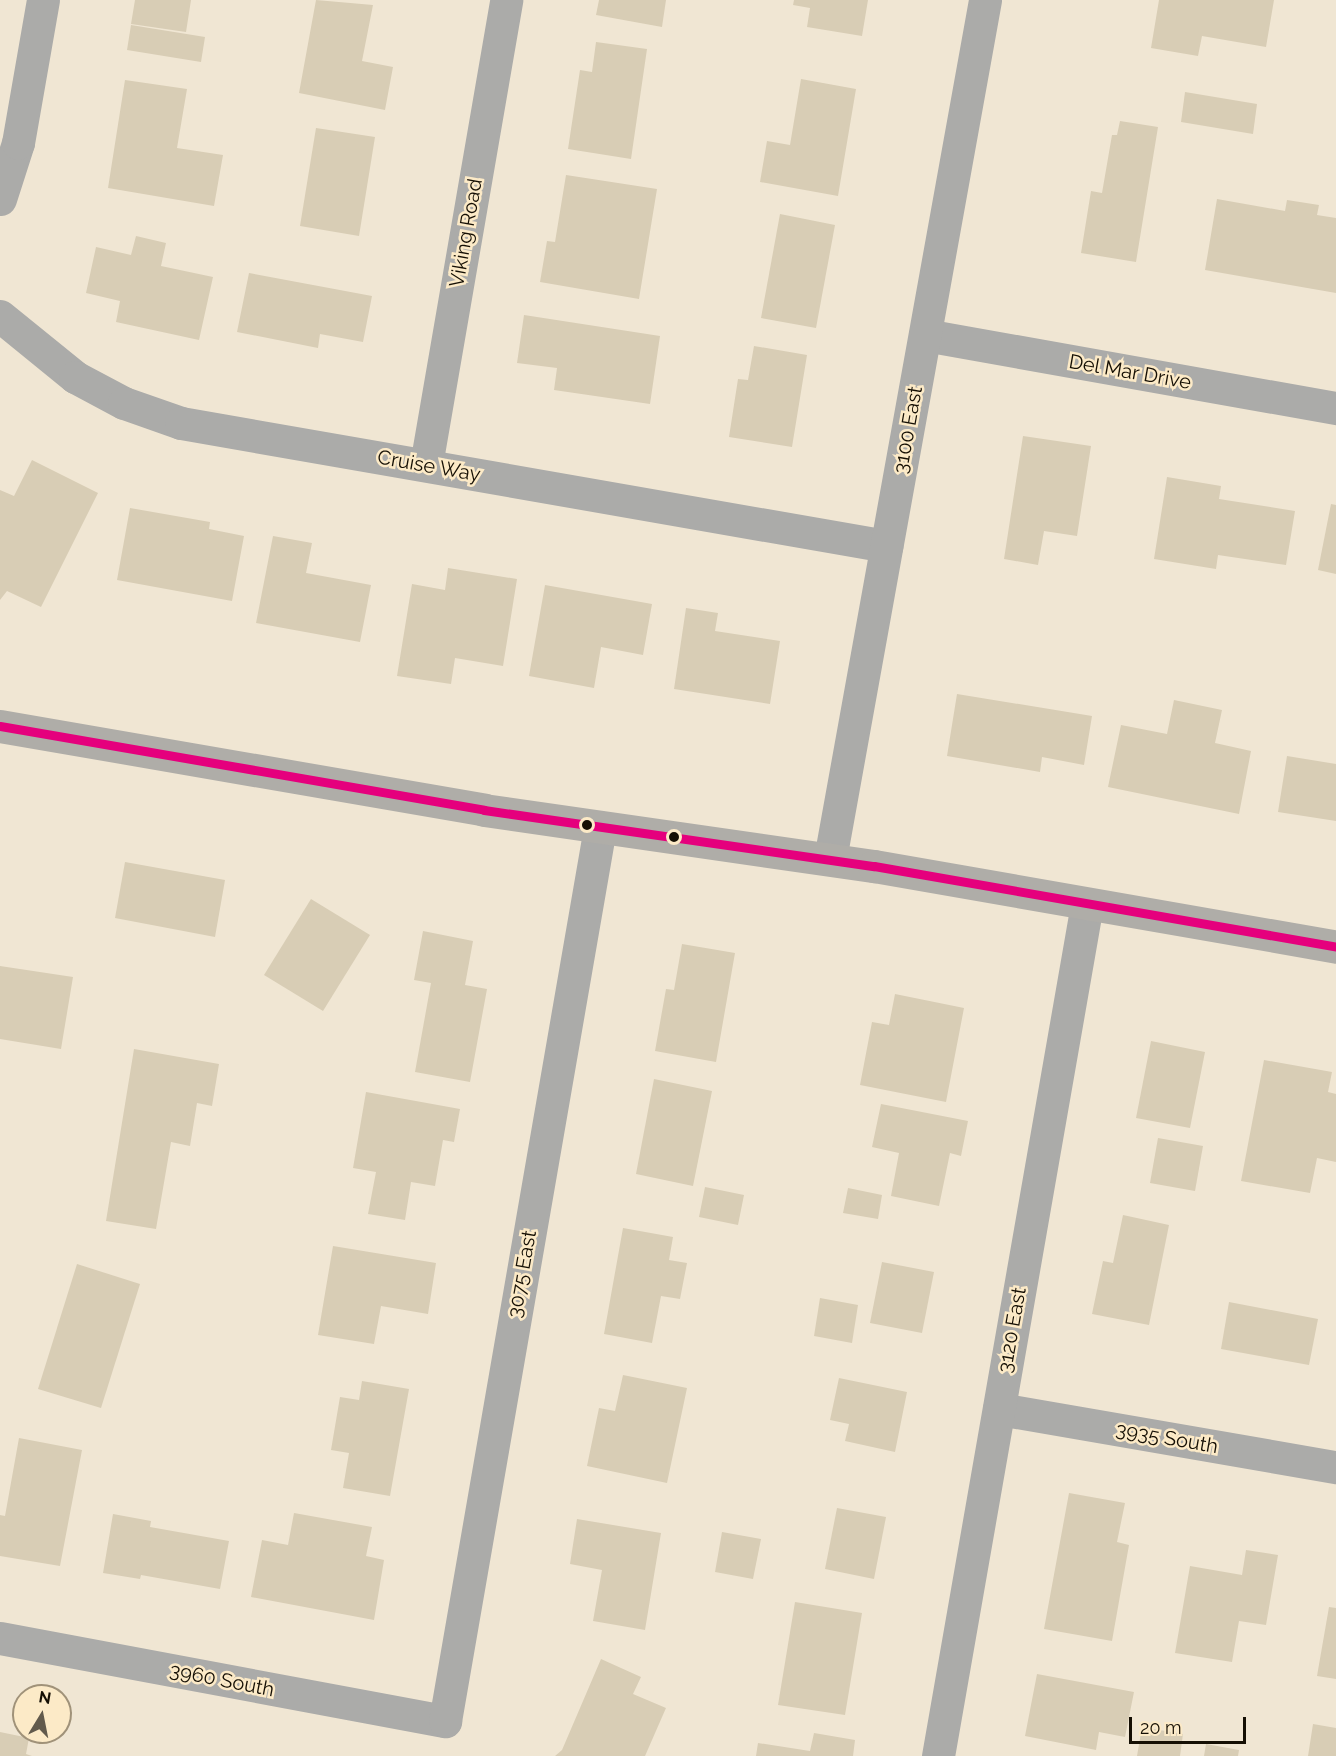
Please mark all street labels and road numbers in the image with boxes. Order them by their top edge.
street label: Viking Road [445,177,487,289]
street label: Del Mar Drive [1066,349,1194,395]
street label: 3100 East [889,384,927,476]
street label: Cruise Way [375,445,483,487]
street label: 3075 East [502,1228,542,1320]
street label: 3120 East [993,1285,1031,1375]
street label: 3935 South [1114,1417,1220,1459]
street label: 3960 South [168,1658,276,1702]

